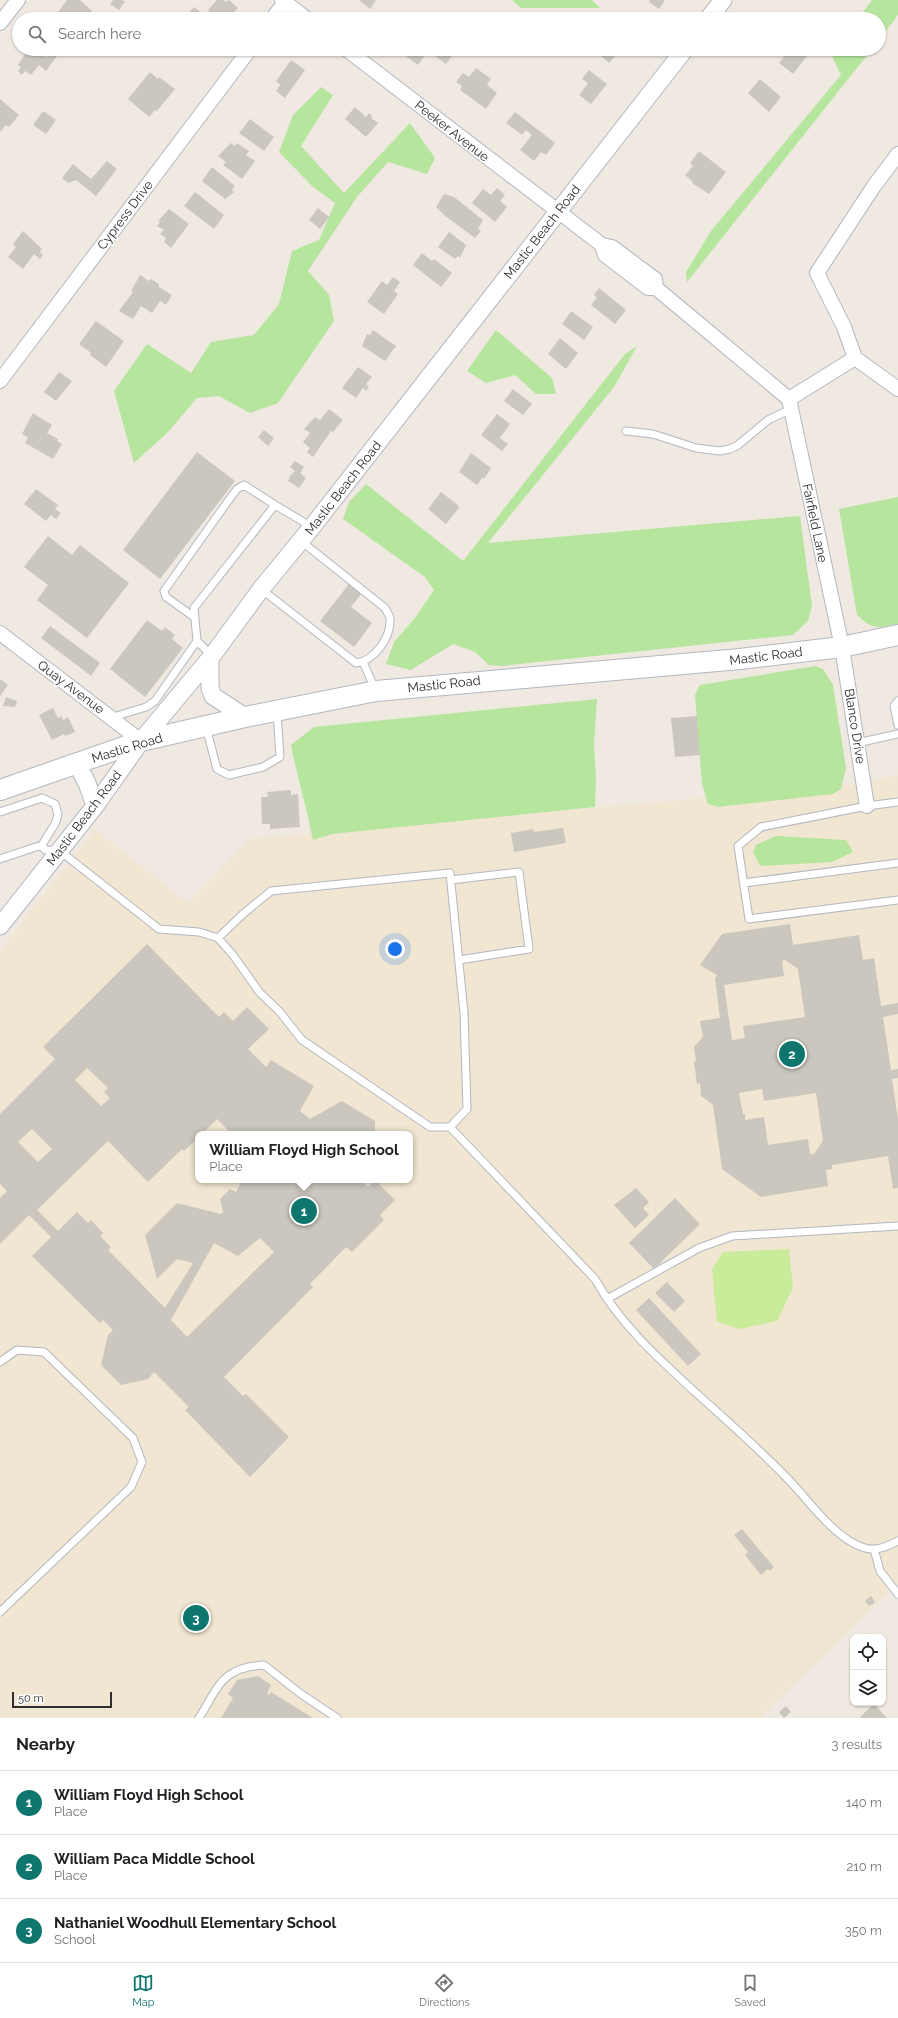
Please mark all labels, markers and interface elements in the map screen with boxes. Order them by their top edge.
search box [12,12,886,56]
icon: search [26,23,48,45]
text: Search here [58,25,141,43]
street label: Peeker Avenue [412,97,492,165]
street label: Cypress Drive [94,177,156,253]
street label: Mastic Beach Road [501,182,583,282]
street label: Mastic Beach Road [302,438,384,538]
street label: Fairfield Lane [799,482,831,564]
street label: Mastic Road [729,644,803,668]
street label: Quay Avenue [35,657,108,717]
street label: Mastic Road [407,673,481,695]
street label: Blanco Drive [842,687,868,765]
street label: Mastic Road [90,730,164,766]
street label: Mastic Beach Road [43,768,125,868]
your location [385,939,405,959]
pin: 2 [779,1039,805,1069]
popup [195,1131,413,1183]
text: William Floyd High School [209,1141,399,1159]
text: Place [209,1159,243,1174]
pin: 1 [291,1196,317,1226]
pin: 3 [183,1603,209,1633]
map controls [850,1634,886,1706]
button: locate [850,1634,886,1670]
button: layers [850,1670,886,1706]
scale bar [12,1690,112,1709]
text: 50 m [18,1692,44,1705]
text: Nearby [16,1734,75,1754]
text: 3 results [832,1737,882,1752]
text: William Floyd High School [54,1786,243,1804]
text: 1 [26,1795,32,1810]
text: 140 m [846,1795,882,1810]
text: Place [54,1804,87,1819]
text: William Paca Middle School [54,1850,255,1868]
text: 2 [25,1859,33,1874]
text: 210 m [846,1859,882,1874]
text: Place [54,1868,87,1883]
text: Nathaniel Woodhull Elementary School [54,1914,336,1932]
text: 3 [25,1923,33,1938]
text: 350 m [845,1923,882,1938]
text: School [54,1932,96,1947]
tab: Map [132,1972,155,2009]
tab: Directions [419,1972,470,2009]
tab: Saved [734,1972,766,2009]

